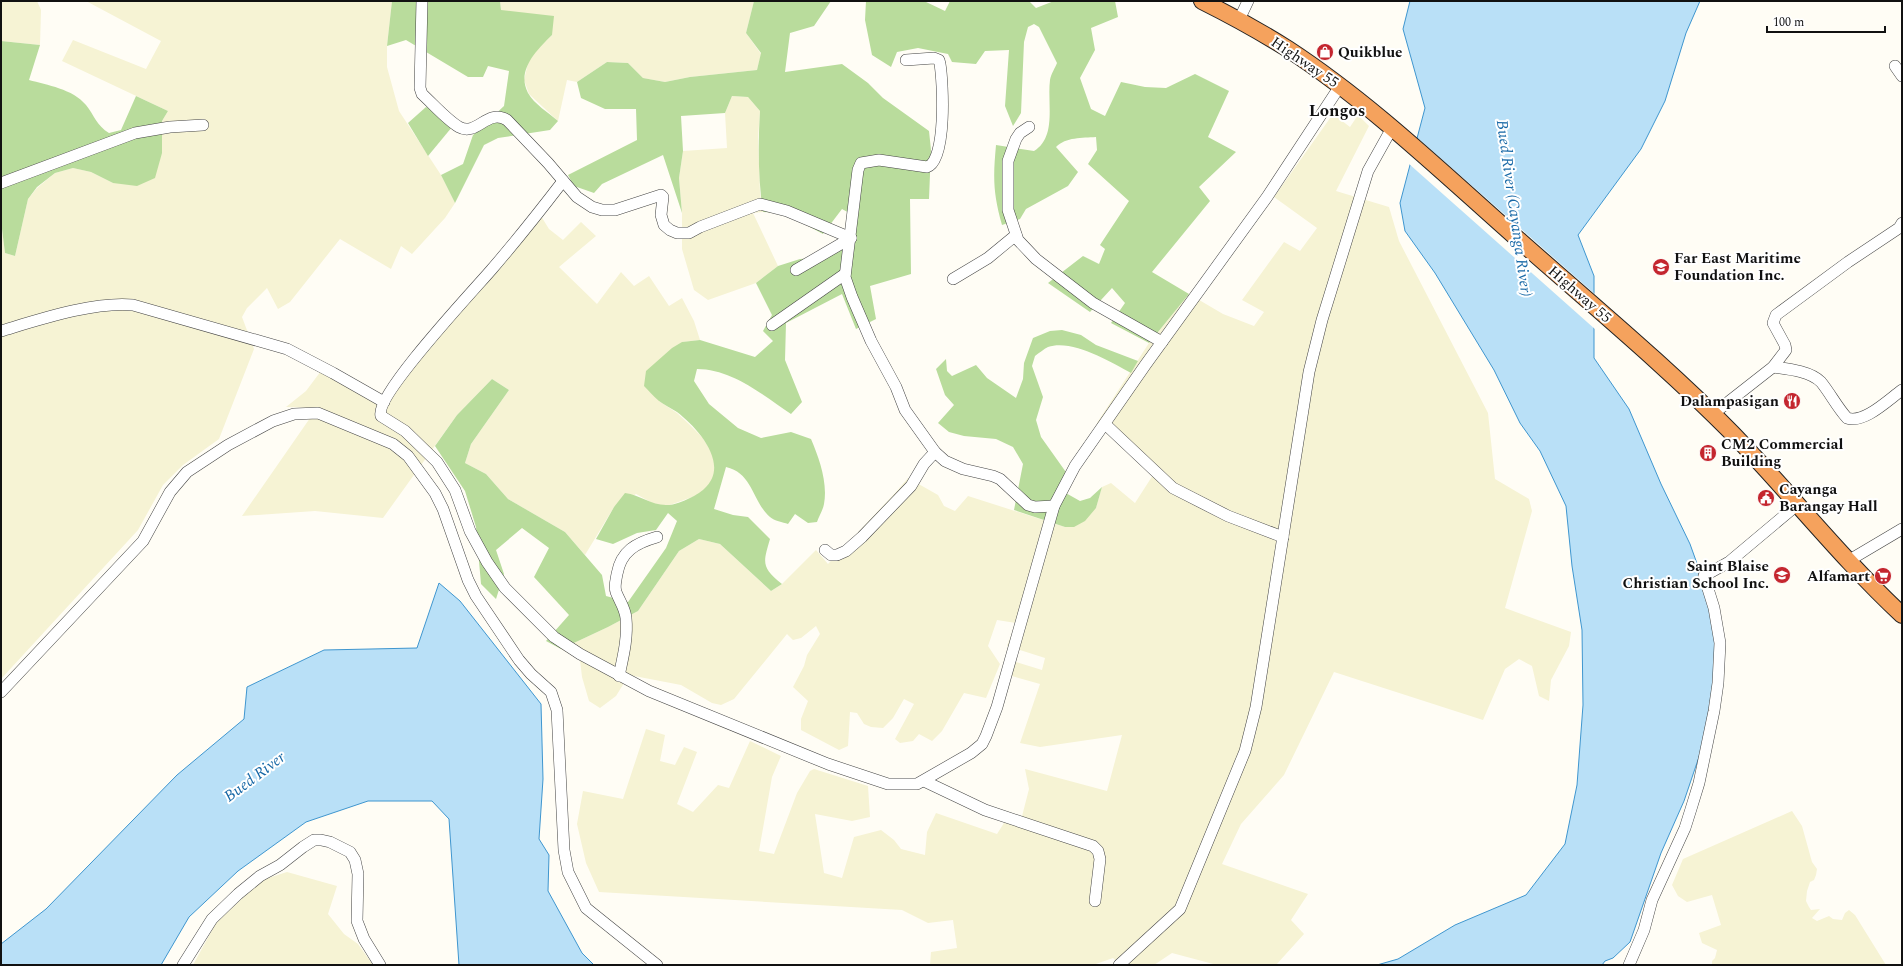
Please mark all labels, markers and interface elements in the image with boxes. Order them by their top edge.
scale bar [1767,8,1885,34]
text: 100 m [1773,13,1804,32]
street label: Highway 55 [1266,31,1343,94]
place label: Quikblue [1338,41,1402,64]
shop icon: Quikblue [1315,42,1335,62]
district label: Longos [1309,98,1365,124]
water label: Bued River (Cayanga River) [1490,118,1538,298]
place label: Far East Maritime Foundation Inc. [1674,247,1801,287]
school or university icon: Far East Maritime Foundation Inc. [1651,257,1671,277]
street label: Highway 55 [1543,260,1617,329]
place label: Dalampasigan [1680,390,1779,413]
restaurant icon: Dalampasigan [1782,391,1802,411]
place label: CM2 Commercial Building [1721,433,1843,473]
building icon: CM2 Commercial Building [1698,443,1718,463]
place label: Cayanga Barangay Hall [1779,478,1878,518]
public building icon: Cayanga Barangay Hall [1756,488,1776,508]
place label: Saint Blaise Christian School Inc. [1623,555,1769,595]
school or university icon: Saint Blaise Christian School Inc. [1772,565,1792,585]
place label: Alfamart [1807,565,1870,588]
supermarket icon: Alfamart [1873,566,1893,586]
water label: Bued River [219,745,291,808]

